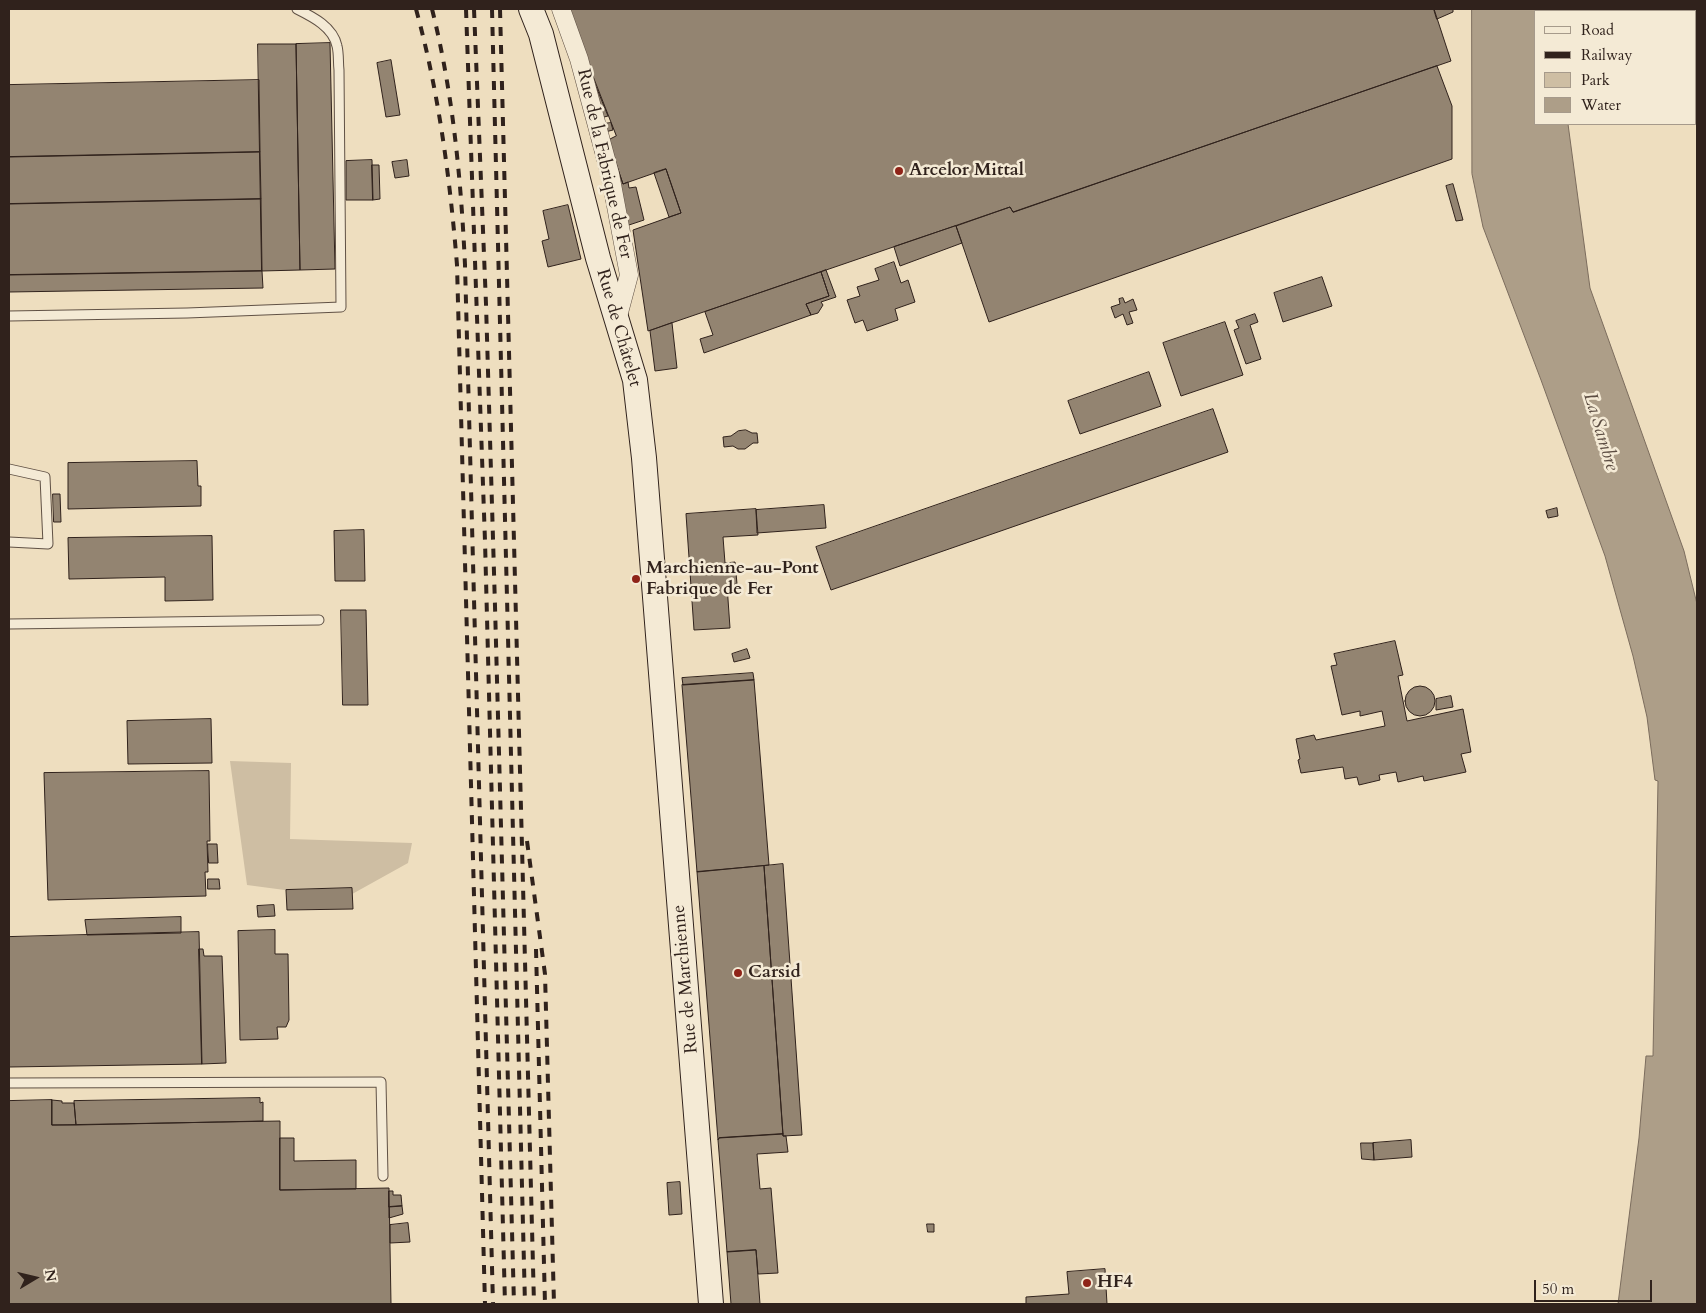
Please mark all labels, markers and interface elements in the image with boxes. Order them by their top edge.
legend [1534,10,1696,125]
text: Road [1581,20,1614,40]
text: Railway [1581,45,1632,65]
street label: Rue de la Fabrique de Fer [572,67,636,261]
text: Park [1581,70,1610,90]
text: Water [1581,95,1621,115]
place label: Arcelor Mittal [909,160,1024,182]
marker: Arcelor Mittal [893,165,905,177]
street label: Rue de Châtelet [591,267,645,389]
water label: La Sambre [1577,390,1623,474]
place label: Marchienne-au-Pont Fabrique de Fer [646,558,819,600]
marker: Marchienne-au-Pont Fabrique de Fer [630,573,642,585]
street label: Rue de Marchienne [669,904,703,1054]
place label: Carsid [748,962,801,984]
marker: Carsid [732,967,744,979]
north arrow [10,1253,60,1303]
text: N [40,1268,61,1283]
scale bar [1536,1270,1654,1302]
place label: HF4 [1097,1272,1133,1294]
marker: HF4 [1081,1277,1093,1289]
text: 50 m [1542,1279,1574,1299]

